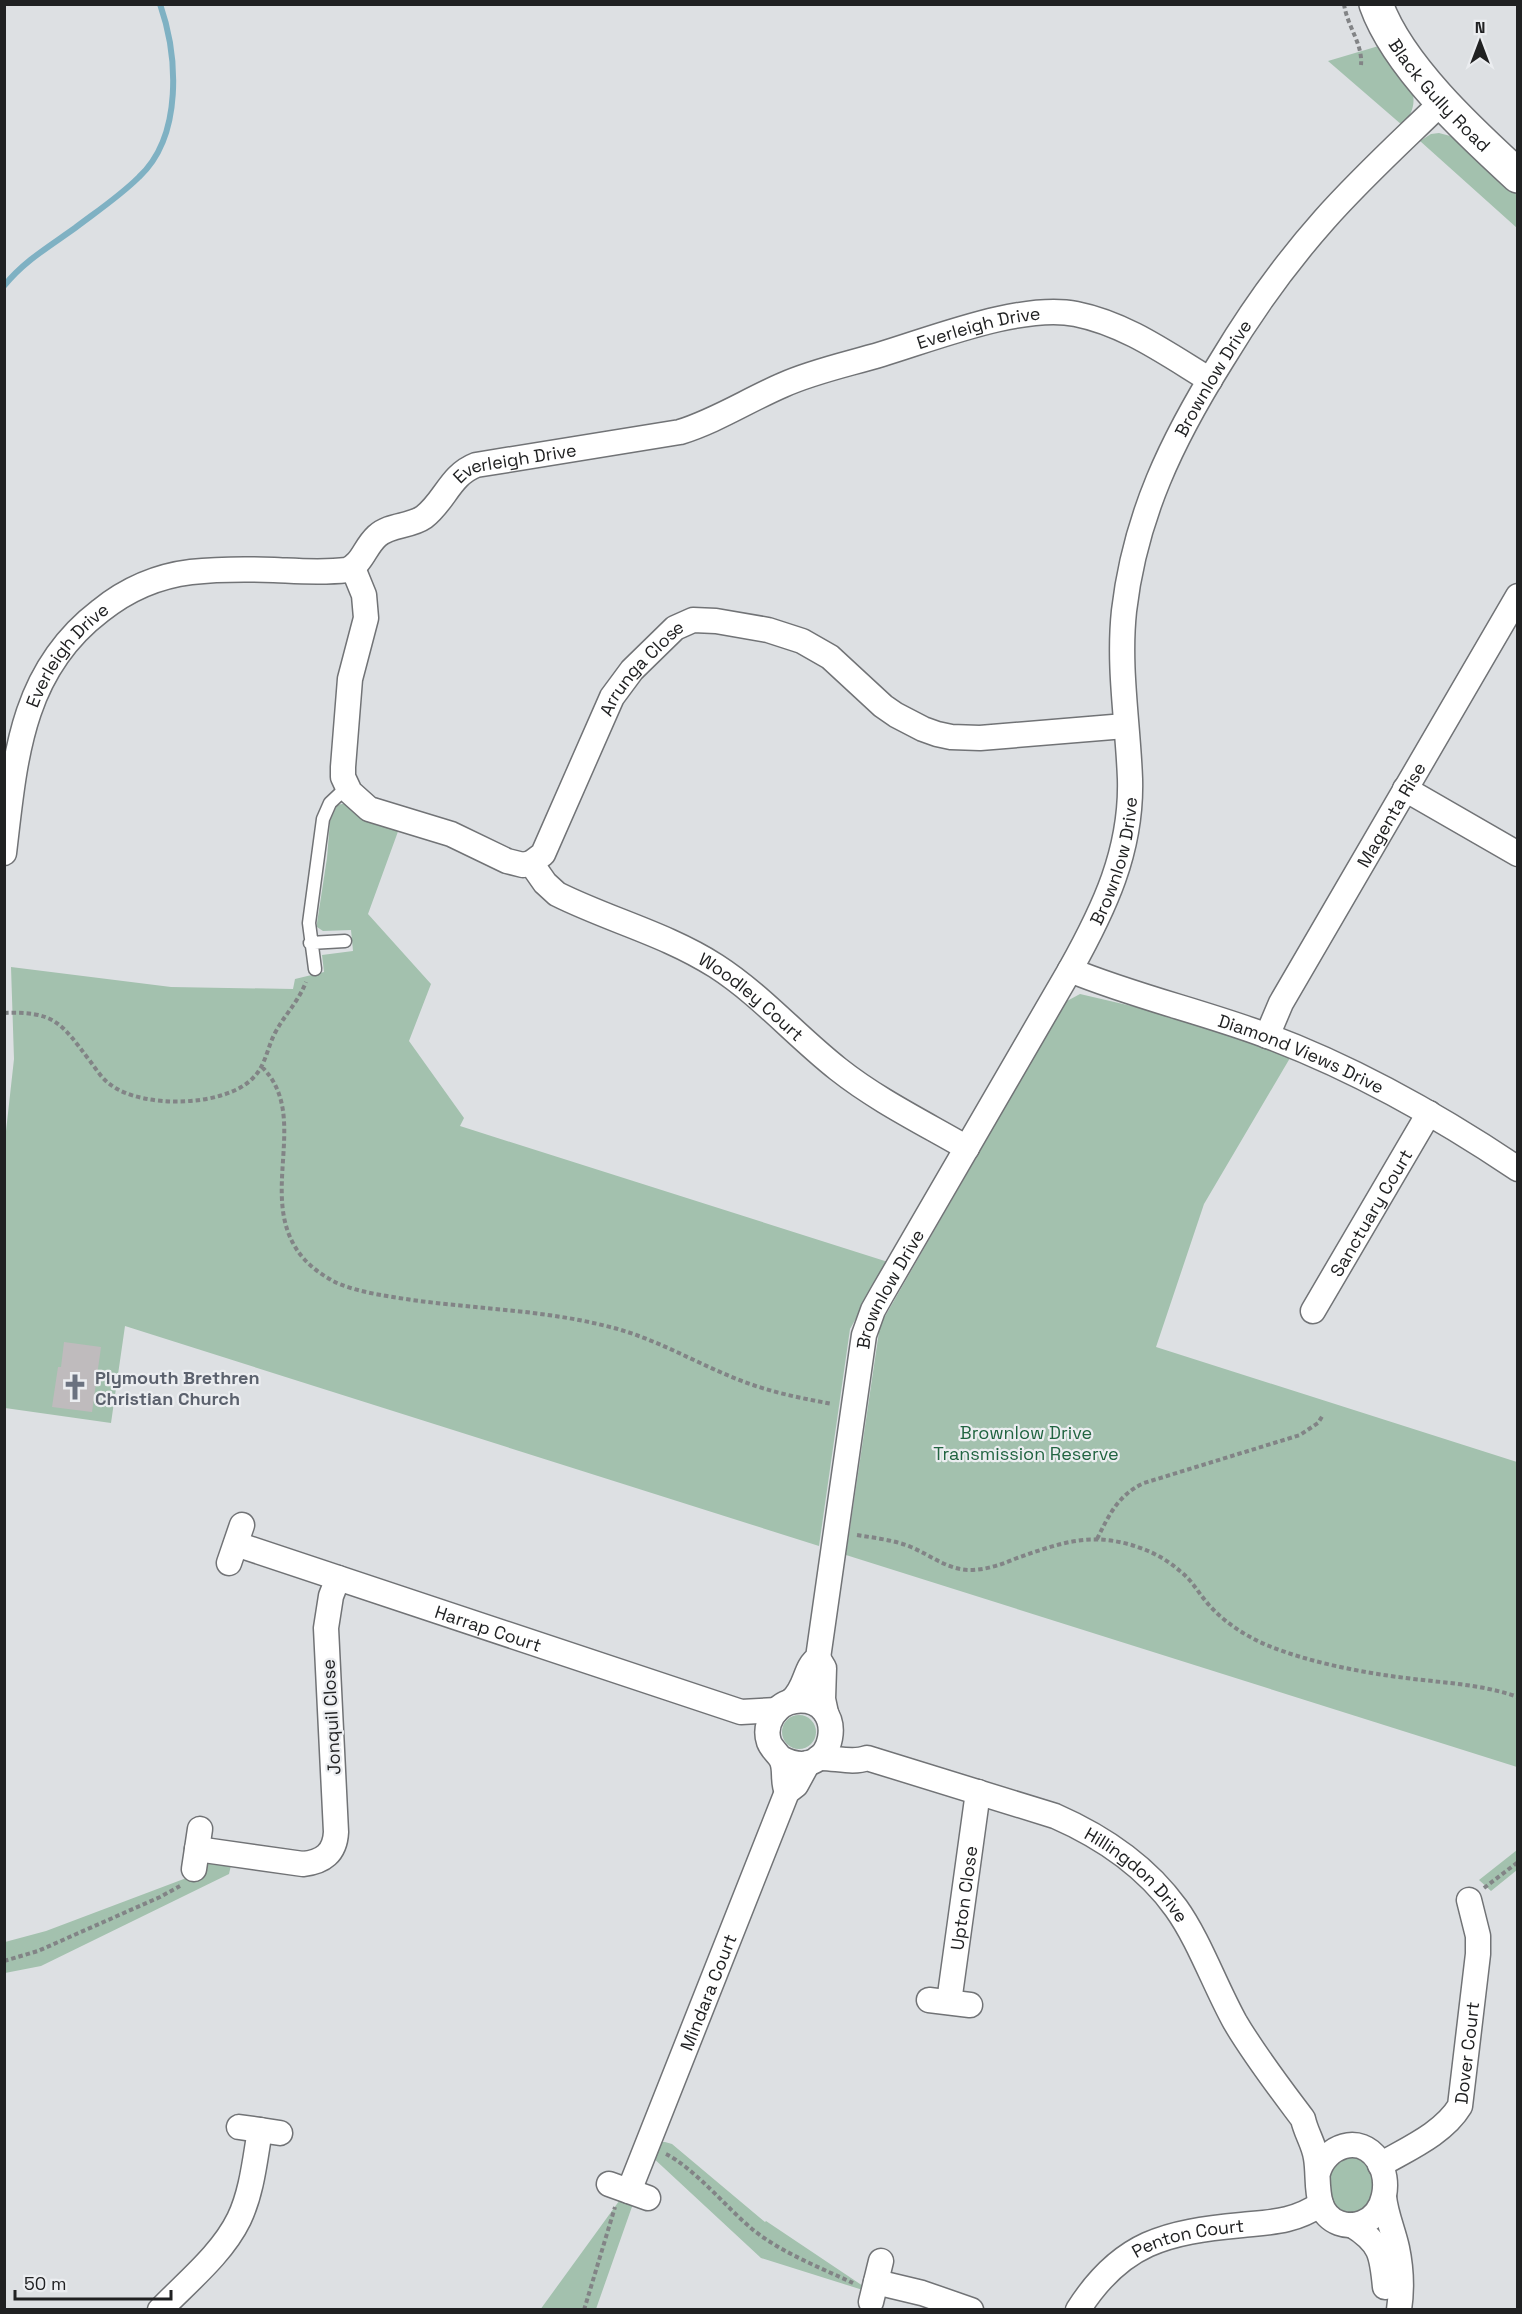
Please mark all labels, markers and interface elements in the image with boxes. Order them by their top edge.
north arrow [1450,12,1510,72]
text: N [1475,17,1485,38]
street label: Black Gully Road [1384,34,1496,156]
street label: Everleigh Drive [913,301,1041,354]
street label: Brownlow Drive [1169,315,1256,440]
street label: Everleigh Drive [447,437,578,488]
street label: Everleigh Drive [20,597,113,710]
street label: Arrunga Close [594,614,687,719]
street label: Magenta Rise [1351,758,1430,871]
street label: Brownlow Drive [1084,796,1141,928]
street label: Woodley Court [695,947,809,1046]
street label: Diamond Views Drive [1215,1008,1388,1098]
street label: Sanctuary Court [1324,1145,1417,1280]
street label: Brownlow Drive [851,1225,929,1350]
place label: Plymouth Brethren Christian Church [95,1366,260,1410]
church icon: Plymouth Brethren Christian Church [60,1372,90,1402]
park label: Brownlow Drive Transmission Reserve [933,1421,1119,1465]
street label: Harrap Court [432,1600,545,1656]
street label: Jonquil Close [316,1659,346,1775]
street label: Hillingdon Drive [1081,1821,1194,1927]
street label: Upton Close [945,1844,982,1952]
street label: Mindara Court [674,1930,741,2054]
street label: Dover Court [1449,2000,1484,2105]
street label: Penton Court [1127,2213,1245,2262]
scale bar [15,2263,171,2301]
text: 50 m [24,2272,66,2295]

